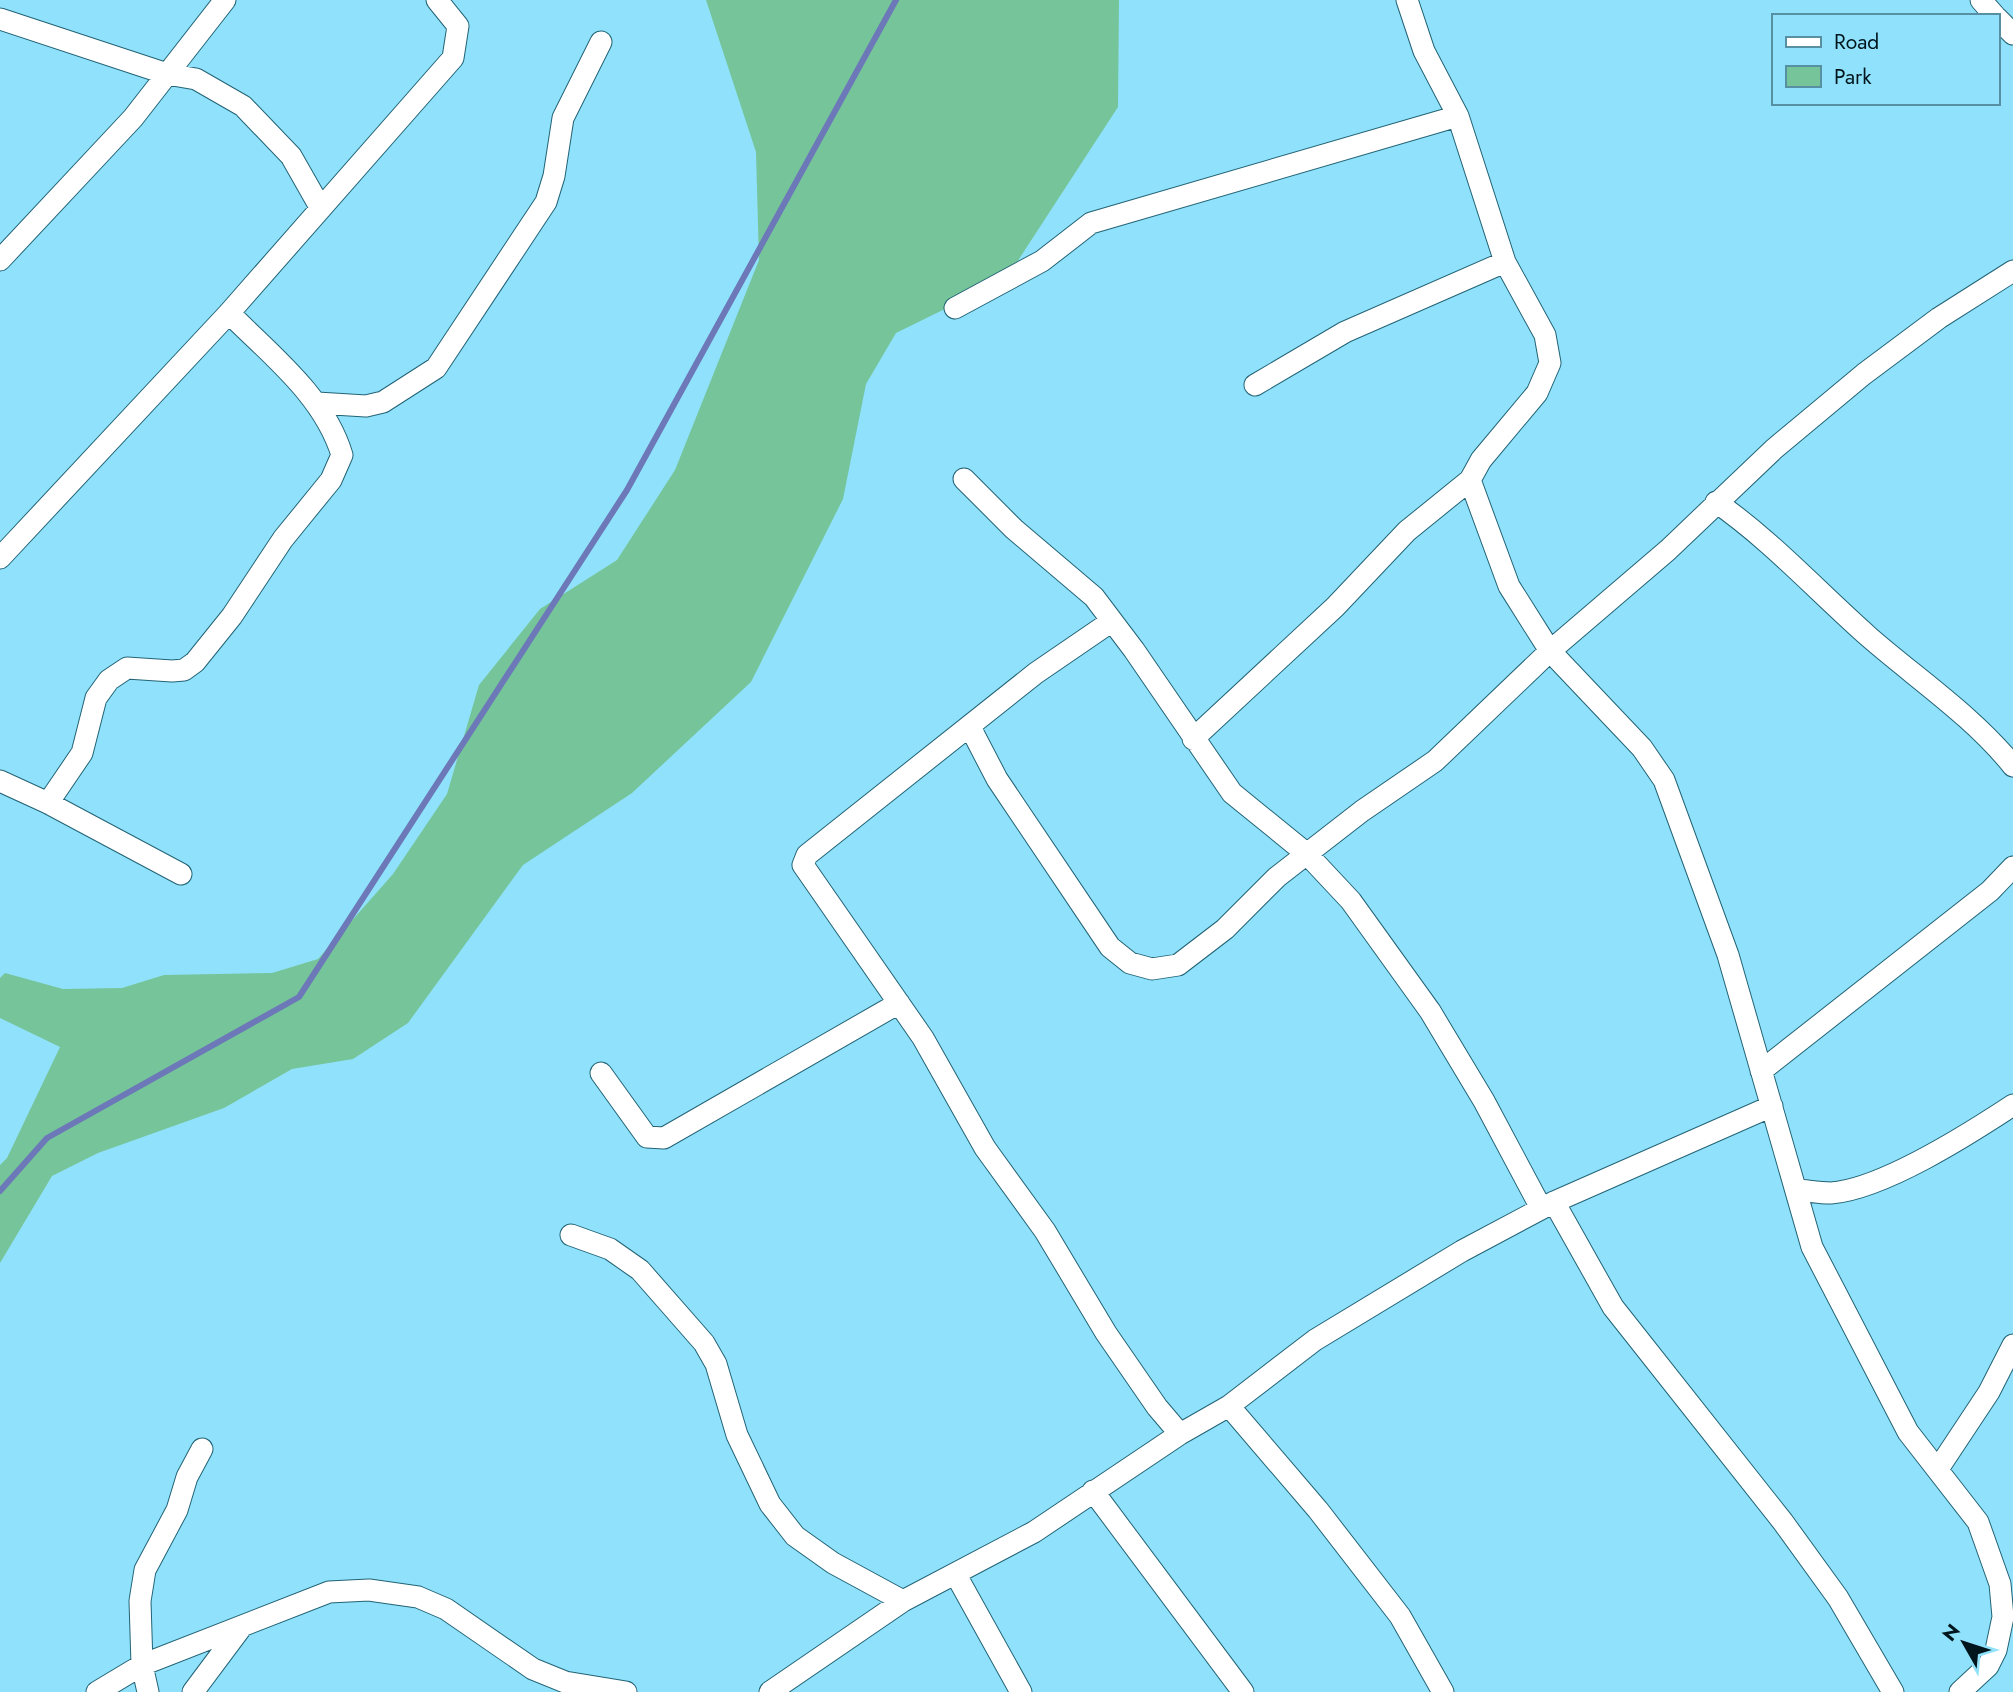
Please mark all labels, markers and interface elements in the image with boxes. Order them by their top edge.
legend [1772,14,1999,105]
text: Road [1834,27,1879,57]
text: Park [1834,62,1872,92]
north arrow [1929,1608,1999,1678]
text: N [1936,1618,1966,1647]

